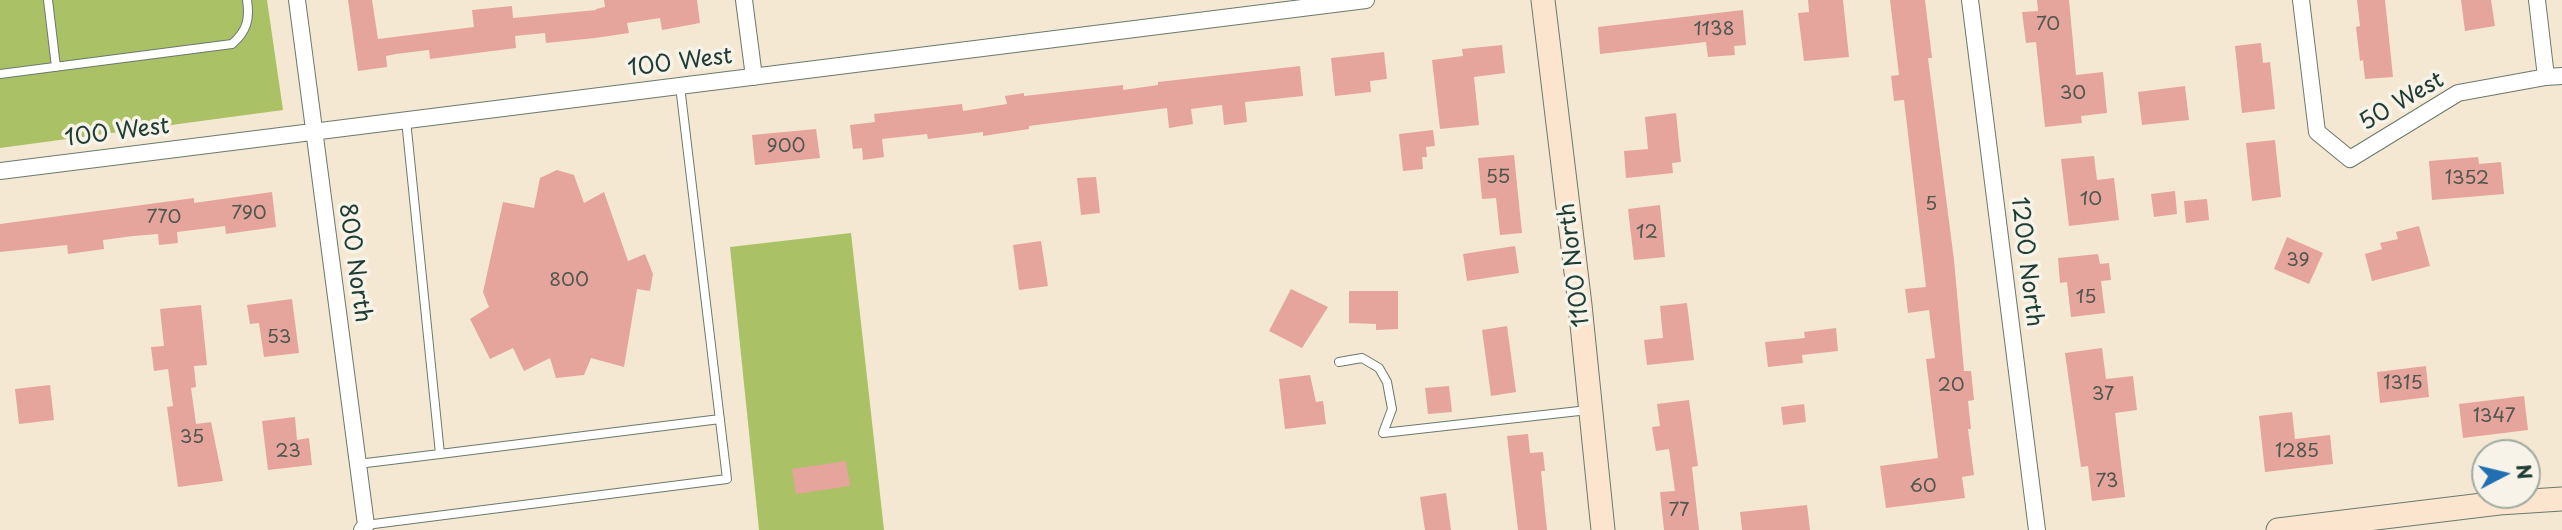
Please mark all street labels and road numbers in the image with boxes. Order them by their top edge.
street label: 100 West [626,43,734,83]
street label: 50 West [2355,67,2449,137]
street label: 100 West [63,113,171,153]
street label: 1200 North [2004,196,2048,328]
street label: 1100 North [1554,201,1596,329]
street label: 800 North [332,202,376,324]

